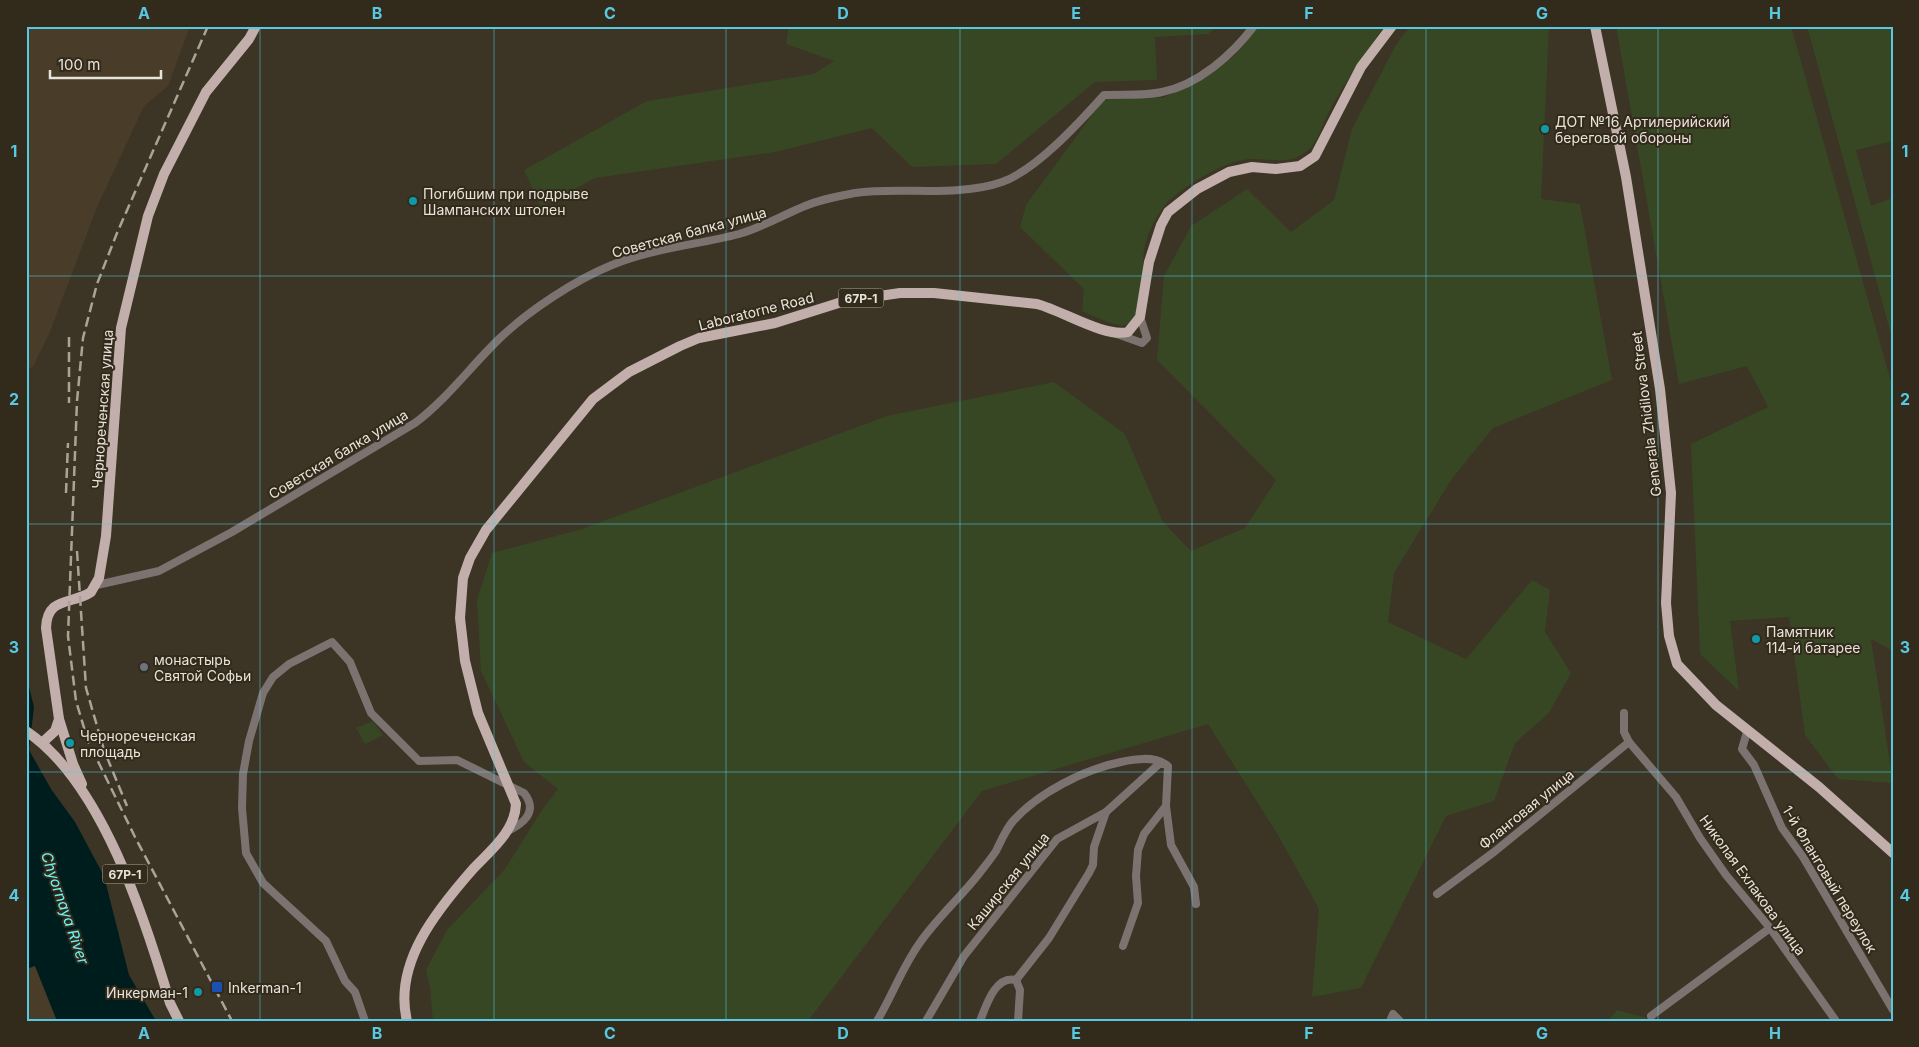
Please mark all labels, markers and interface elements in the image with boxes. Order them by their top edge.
text: A [138,3,150,23]
text: B [372,3,382,23]
text: C [604,3,616,23]
text: D [837,3,849,23]
text: E [1071,3,1081,23]
text: F [1304,3,1314,23]
text: G [1536,3,1548,23]
text: H [1769,3,1781,23]
scale bar [50,48,161,80]
text: 100 m [58,55,100,74]
place label: ДОТ №16 Артилерийский береговой обороны [1555,113,1730,146]
marker: ДОТ №16 Артилерийский береговой обороны [1539,123,1551,135]
text: 1 [11,141,17,161]
text: 1 [1902,141,1908,161]
place label: Погибшим при подрыве Шампанских штолен [423,185,589,218]
marker: Погибшим при подрыве Шампанских штолен [407,195,419,207]
street label: Советская балка улица [610,203,768,261]
street label: Laboratorne Road [697,288,815,334]
road number: 67Р-1 [838,288,884,308]
street label: Чернореченская улица [88,329,116,489]
street label: Generala Zhidilova Street [1627,330,1665,498]
text: 2 [9,389,19,409]
text: 2 [1900,389,1910,409]
street label: Советская балка улица [265,406,411,502]
place label: Памятник 114-й батарее [1766,623,1861,656]
marker: Памятник 114-й батарее [1750,633,1762,645]
text: 3 [9,637,19,657]
text: 3 [1900,637,1910,657]
place label: монастырь Святой Софьи [154,651,251,684]
marker: монастырь Святой Софьи [138,661,150,673]
place label: Чернореченская площадь [80,727,196,760]
marker: Чернореченская площадь [64,737,76,749]
street label: Фланговая улица [1475,765,1577,853]
street label: 1-й Фланговый переулок [1779,802,1881,956]
street label: Николая Ехлакова улица [1696,812,1810,958]
street label: Каширская улица [963,829,1053,933]
water label: Chyornaya River [37,849,93,967]
road number: 67Р-1 [102,864,148,884]
text: 4 [9,885,20,905]
text: 4 [1900,885,1911,905]
place label: Inkerman-1 [228,979,302,996]
marker: Inkerman-1 [210,980,224,994]
place label: Инкерман-1 [106,984,188,1001]
marker: Инкерман-1 [192,986,204,998]
text: A [138,1023,150,1043]
text: B [372,1023,382,1043]
text: C [604,1023,616,1043]
text: D [837,1023,849,1043]
text: E [1071,1023,1081,1043]
text: F [1304,1023,1314,1043]
text: G [1536,1023,1548,1043]
text: H [1769,1023,1781,1043]

